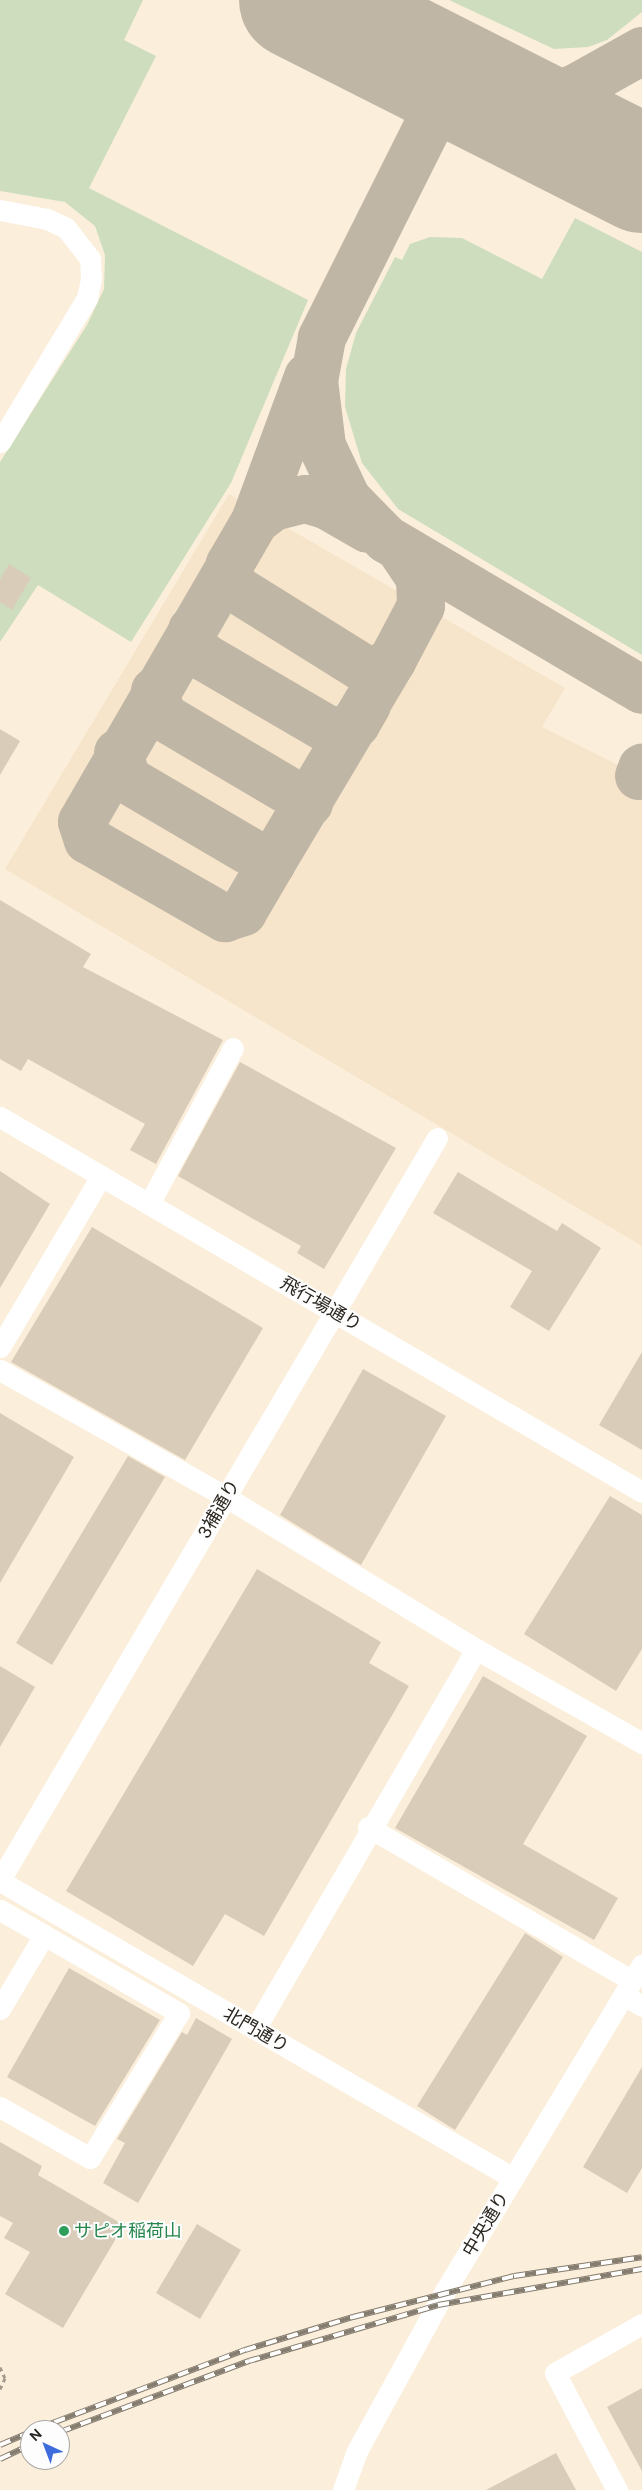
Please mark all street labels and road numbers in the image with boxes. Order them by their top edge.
street label: 飛行場通り [277,1272,365,1336]
street label: 3補通り [193,1476,245,1542]
street label: 北門通り [219,2003,293,2057]
street label: 中央通り [458,2188,514,2260]

